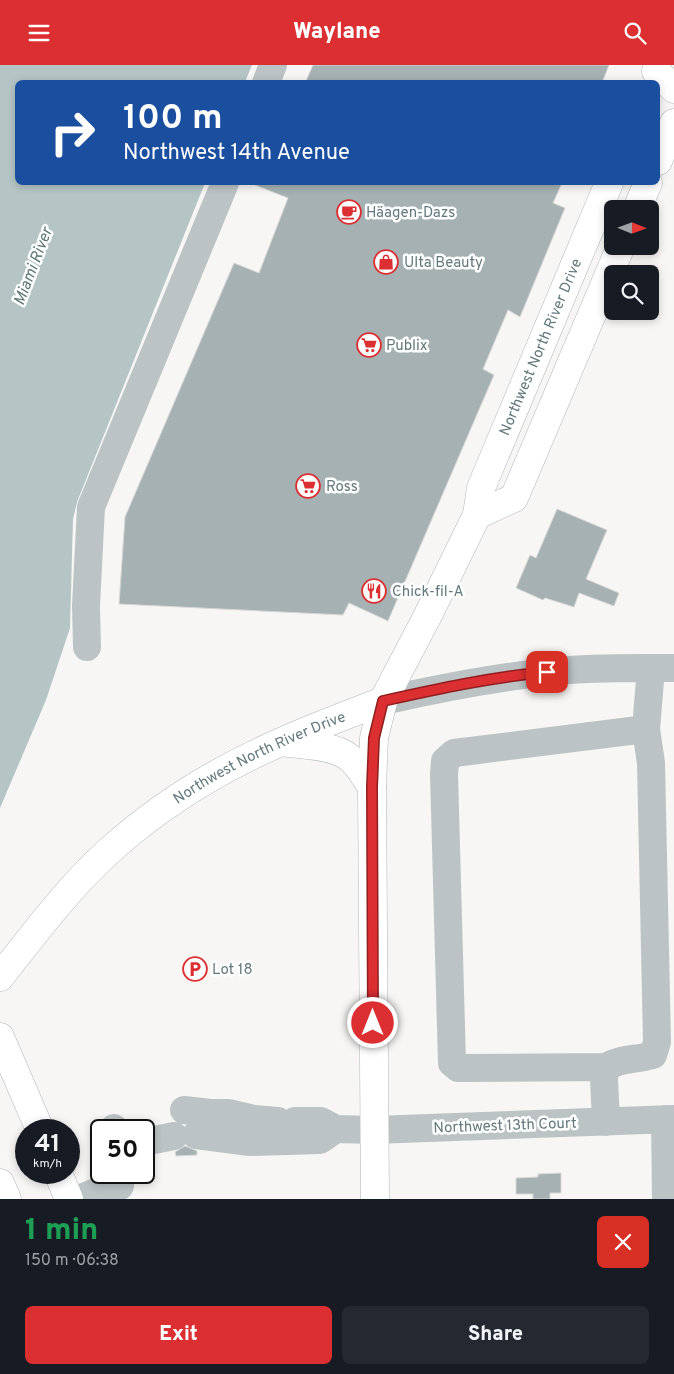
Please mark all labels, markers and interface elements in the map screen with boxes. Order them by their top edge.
icon: menu [25,19,53,47]
text: Waylane [293,19,381,46]
icon: search [621,19,649,47]
text: 100 m [123,97,223,141]
icon: right [40,100,105,165]
text: Northwest 14th Avenue [123,140,350,167]
cafe icon: Häagen-Dazs [336,199,362,225]
north arrow [604,200,659,255]
map controls [604,200,659,320]
place label: Häagen-Dazs [366,204,455,223]
water label: Miami River [10,223,58,308]
shop icon: Ulta Beauty [373,249,399,275]
place label: Ulta Beauty [404,254,483,273]
street label: Northwest North River Drive [496,256,587,439]
button: search [604,265,659,320]
supermarket icon: Publix [356,332,382,358]
place label: Publix [386,337,428,356]
supermarket icon: Ross [295,473,321,499]
place label: Ross [326,478,358,497]
restaurant icon: Chick-fil-A [361,578,387,604]
place label: Chick-fil-A [392,583,464,602]
pin [526,651,568,693]
icon: arrive [533,658,561,686]
street label: Northwest North River Drive [170,708,349,809]
parking icon: Lot 18 [182,956,208,982]
place label: Lot 18 [212,961,253,980]
position arrow [346,996,398,1048]
street label: Northwest 13th Court [433,1115,577,1138]
speed limit sign: 50 [90,1119,155,1184]
text: 41 [34,1129,61,1161]
text: km/h [33,1156,62,1172]
text: 1 min [25,1213,98,1250]
button: close [597,1216,649,1268]
text: 150 m · 06:38 [25,1251,119,1271]
button: Exit [25,1306,332,1364]
button: Share [342,1306,649,1364]

